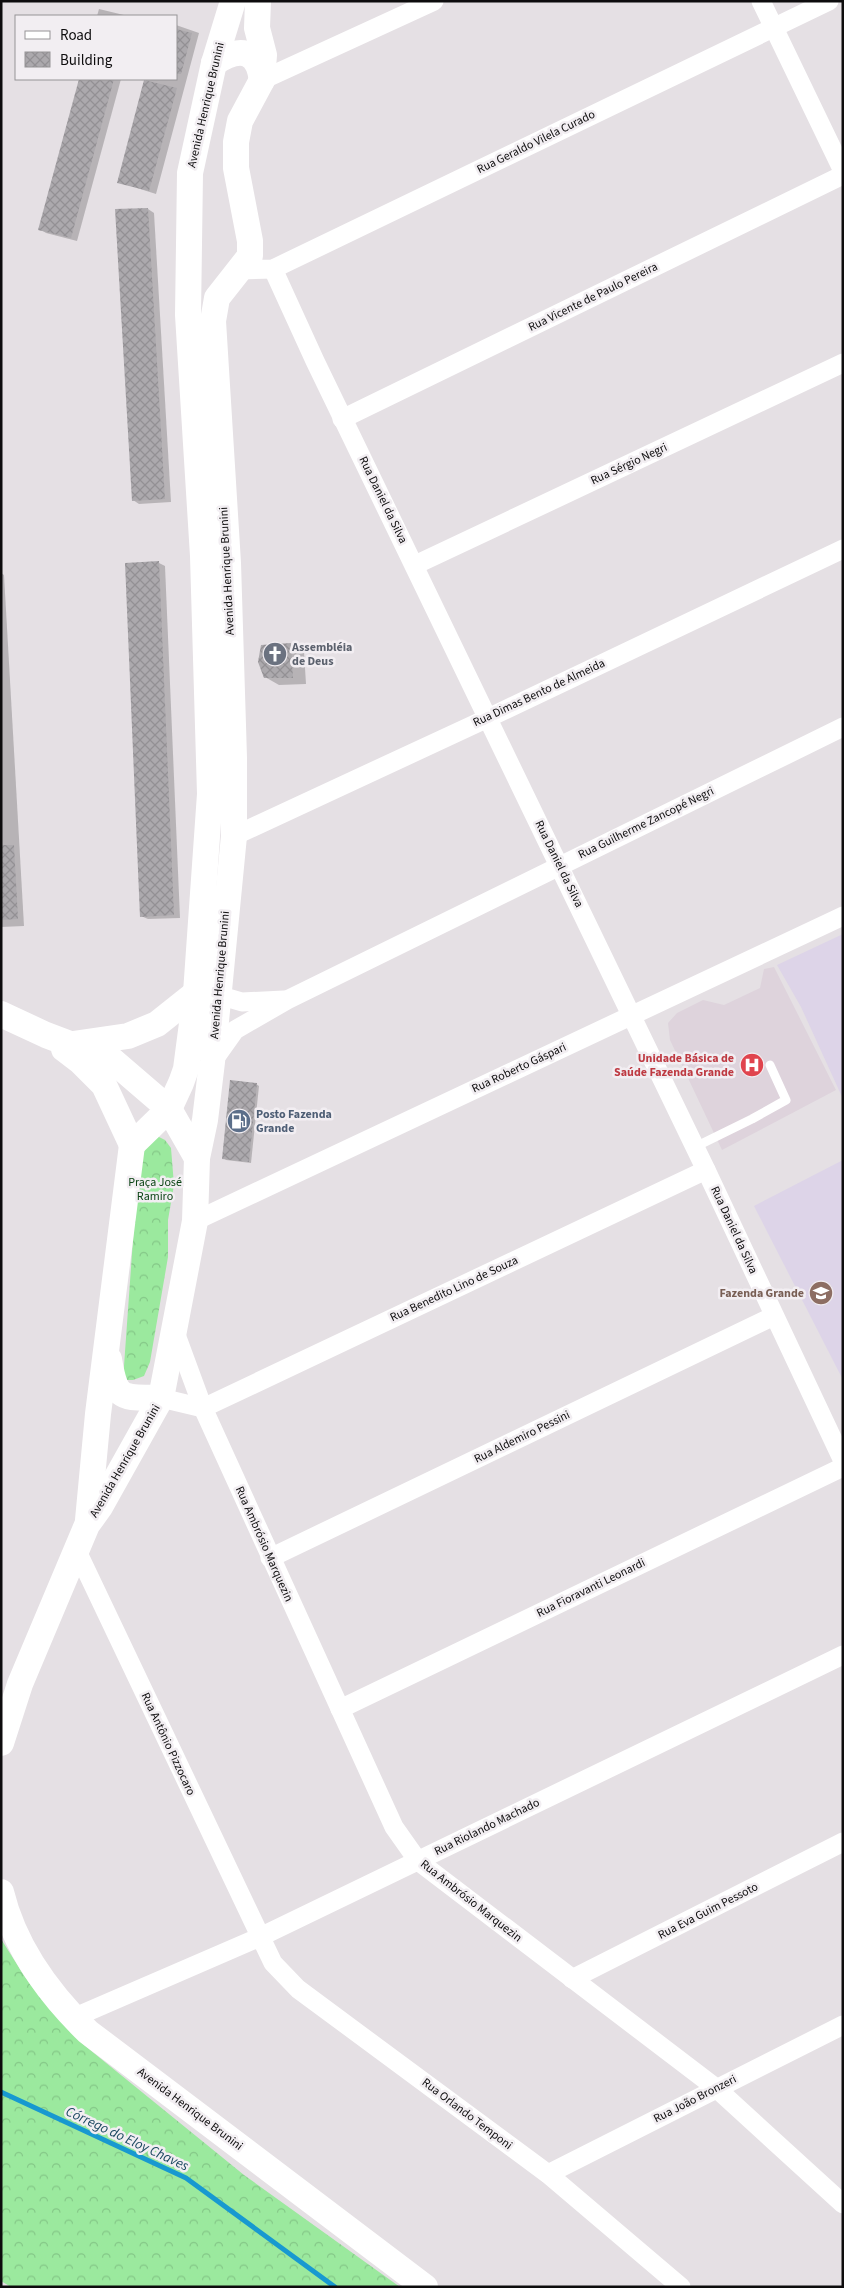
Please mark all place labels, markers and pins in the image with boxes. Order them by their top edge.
place label: Assembléia de Deus [291,639,352,670]
church icon: Assembléia de Deus [262,641,288,667]
place label: Unidade Básica de Saúde Fazenda Grande [614,1050,734,1081]
hospital icon: Unidade Básica de Saúde Fazenda Grande [739,1052,765,1078]
place label: Posto Fazenda Grande [256,1106,332,1137]
fuel station icon: Posto Fazenda Grande [226,1108,252,1134]
school or university icon: Fazenda Grande [808,1280,834,1306]
place label: Fazenda Grande [719,1285,804,1302]

